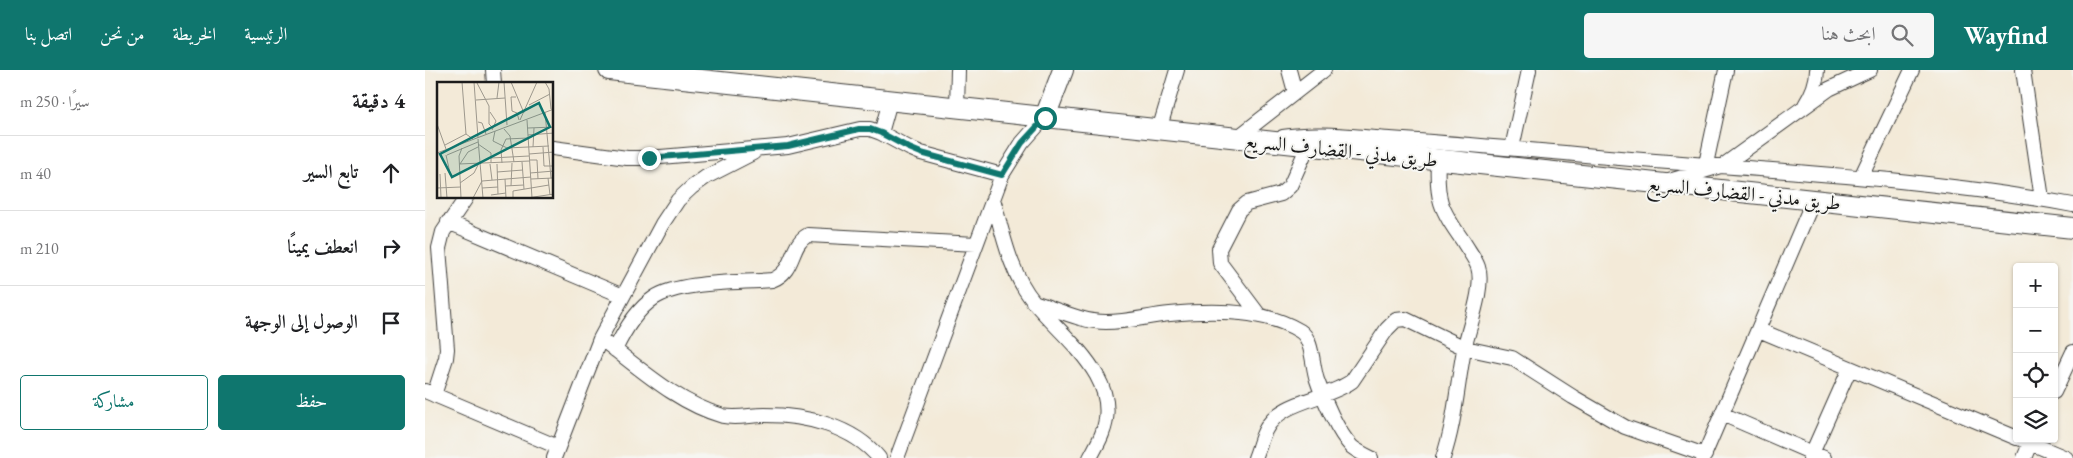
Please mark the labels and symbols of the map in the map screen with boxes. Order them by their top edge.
inset map [437,82,554,199]
route start [1034,107,1057,130]
street label: طريق مدني - القضارف السريع [1242,127,1439,178]
route end [638,147,661,170]
street label: طريق مدني - القضارف السريع [1645,170,1842,221]

